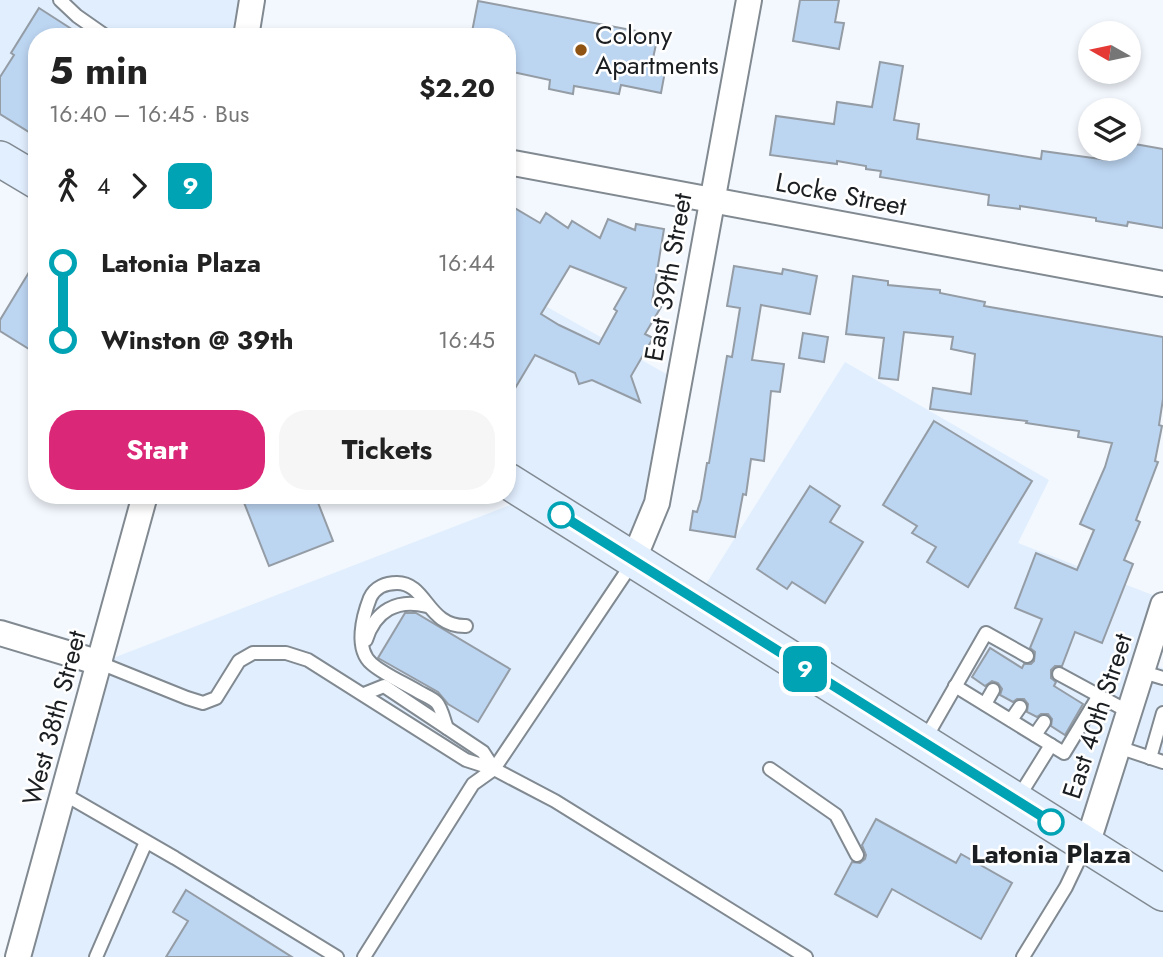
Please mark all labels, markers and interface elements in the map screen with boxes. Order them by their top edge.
place label: Colony Apartments [595,16,719,84]
north arrow [1078,21,1141,84]
map controls [1078,21,1141,161]
marker: Colony Apartments [573,42,589,58]
text: 5 min [49,43,148,98]
text: $2.20 [419,69,495,107]
text: 16:40 – 16:45 · Bus [49,97,249,131]
button: layers [1078,98,1141,161]
street label: Locke Street [772,163,910,225]
icon: walk [49,167,87,205]
icon: forward [120,167,158,205]
text: 9 [182,168,198,203]
text: 4 [97,169,110,203]
street label: East 39th Street [635,189,702,364]
text: Latonia Plaza [101,244,261,282]
text: 16:44 [438,246,495,280]
text: Winston @ 39th [101,321,293,359]
text: 16:45 [438,323,495,357]
button: Start [49,410,265,490]
button: Tickets [279,410,495,490]
unlabelled marker [548,502,574,528]
street label: West 38th Street [12,626,96,810]
street label: East 40th Street [1052,628,1142,804]
line badge: 9 [782,646,828,692]
text: 9 [797,651,813,686]
marker: Latonia Plaza [1038,809,1064,835]
place label: Latonia Plaza [971,835,1131,873]

